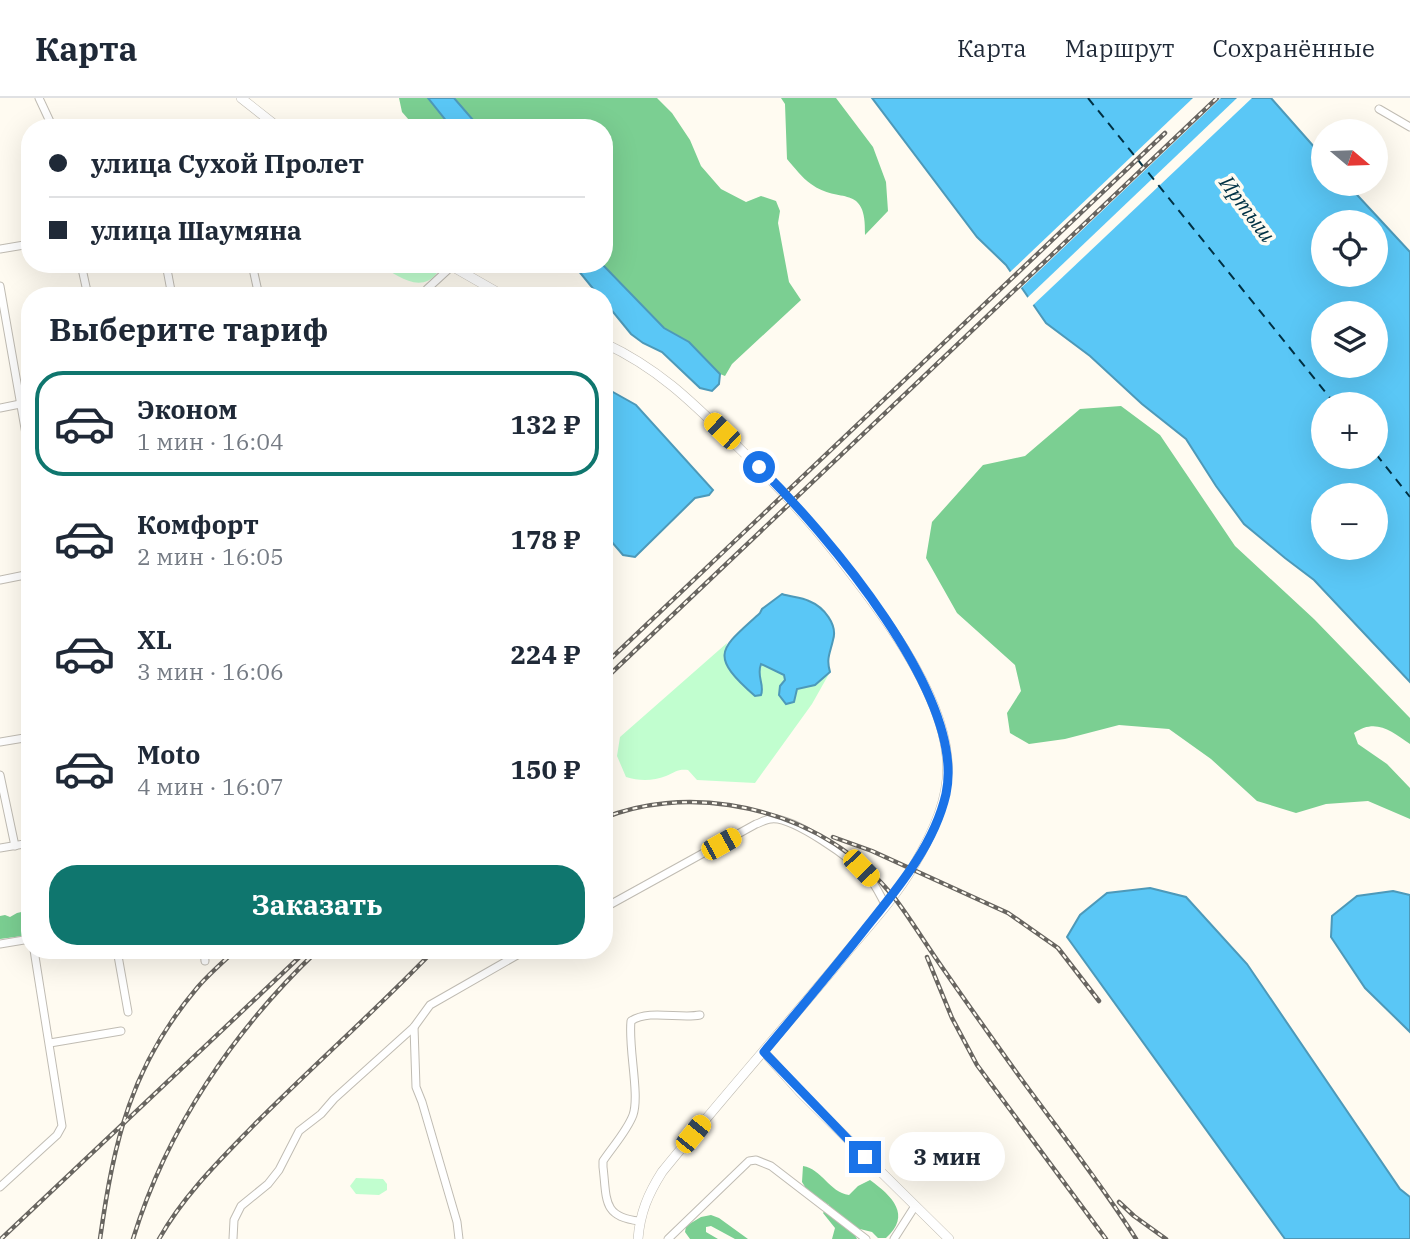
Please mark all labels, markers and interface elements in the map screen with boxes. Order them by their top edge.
text: Карта [35,27,138,70]
text: Карта [957,32,1027,64]
text: Маршрут [1065,32,1174,64]
text: Сохранённые [1212,32,1375,64]
north arrow [1311,119,1388,196]
map controls [1311,119,1388,560]
text: улица Сухой Пролет [91,146,364,180]
water label: Иртыш [1213,169,1282,248]
button: locate [1311,210,1388,287]
text: улица Шаумяна [91,213,302,247]
button: layers [1311,301,1388,378]
text: Выберите тариф [49,308,329,350]
icon: car [53,392,116,455]
text: Эконом [137,392,238,426]
button: + [1311,392,1388,469]
text: 132 ₽ [510,407,581,441]
car [700,409,745,453]
text: 1 мин · 16:04 [137,426,284,456]
route start [743,451,775,483]
button: − [1311,483,1388,560]
icon: car [53,507,116,570]
text: Комфорт [137,507,259,541]
text: 178 ₽ [510,522,581,556]
text: 2 мин · 16:05 [137,541,284,571]
icon: car [53,622,116,685]
text: XL [137,622,172,656]
text: 224 ₽ [510,637,581,671]
text: 3 мин · 16:06 [137,656,284,686]
icon: car [53,737,116,800]
text: Moto [137,737,200,771]
text: 150 ₽ [510,752,581,786]
text: 4 мин · 16:07 [137,771,284,801]
car [698,825,745,863]
car [839,846,884,890]
button: Заказать [49,865,585,945]
car [672,1111,715,1157]
callout: 3 мин [890,1132,1005,1182]
route end [849,1141,881,1173]
text: 3 мин [913,1141,981,1171]

